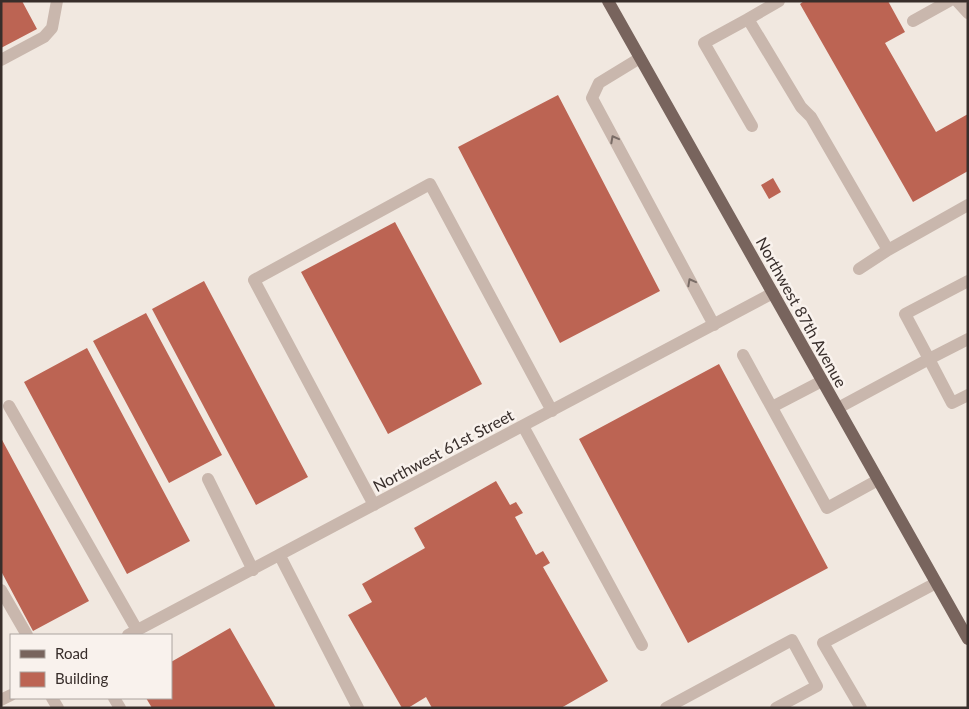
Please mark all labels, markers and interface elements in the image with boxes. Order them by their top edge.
one-way arrow [610,135,620,144]
street label: Northwest 87th Avenue [753,234,851,390]
one-way arrow [687,278,697,287]
street label: Northwest 61st Street [369,405,517,495]
legend [10,634,172,699]
text: Road [55,644,88,662]
text: Building [55,669,108,687]

